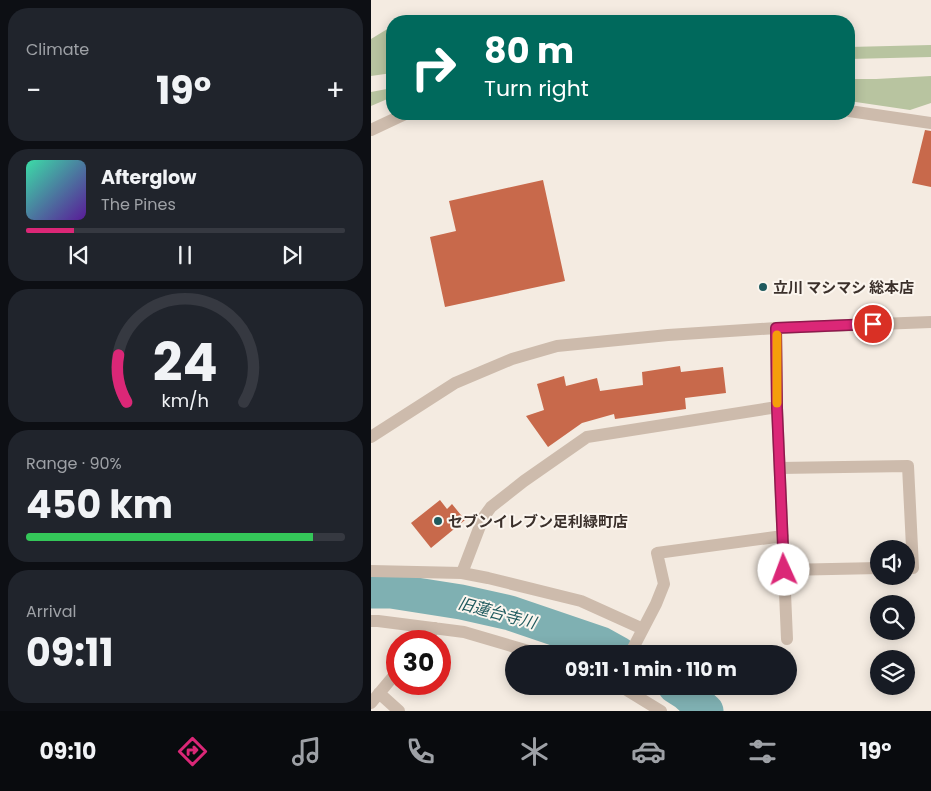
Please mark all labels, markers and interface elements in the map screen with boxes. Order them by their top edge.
text: 80 m [484,26,574,75]
icon: right [401,35,466,100]
text: Climate [26,38,89,61]
text: 19° [156,64,211,117]
text: − [26,71,41,110]
text: + [326,71,345,110]
text: Turn right [484,73,589,104]
text: Afterglow [101,164,196,191]
text: The Pines [101,193,176,216]
icon: previous [65,241,93,269]
icon: pause [171,241,199,269]
icon: next [278,241,306,269]
place label: 立川 マシマシ 総本店 [773,277,914,298]
marker: 立川 マシマシ 総本店 [757,281,769,293]
pin [852,303,894,345]
icon: arrive [859,310,887,338]
text: 24 [153,326,218,399]
text: km/h [162,388,209,413]
text: Range · 90% [26,452,122,475]
text: 450 km [26,478,173,531]
place label: セブンイレブン足利緑町店 [448,511,628,532]
marker: セブンイレブン足利緑町店 [432,515,444,527]
map controls [870,540,915,695]
button: sound [870,540,915,585]
position arrow [757,543,809,595]
water label: 旧蓮台寺川 [455,592,541,635]
button: search [870,595,915,640]
text: Arrival [26,600,76,623]
text: 09:11 [26,626,114,679]
speed limit sign: 30 [386,630,451,695]
button: layers [870,650,915,695]
text: 09:11 · 1 min · 110 m [565,656,737,683]
icon: directions [175,734,210,769]
icon: music [289,734,324,769]
icon: phone [403,734,438,769]
icon: climate [517,734,552,769]
icon: car [631,734,666,769]
icon: filters [745,734,780,769]
text: 09:10 [40,736,96,767]
text: 19° [859,736,891,767]

